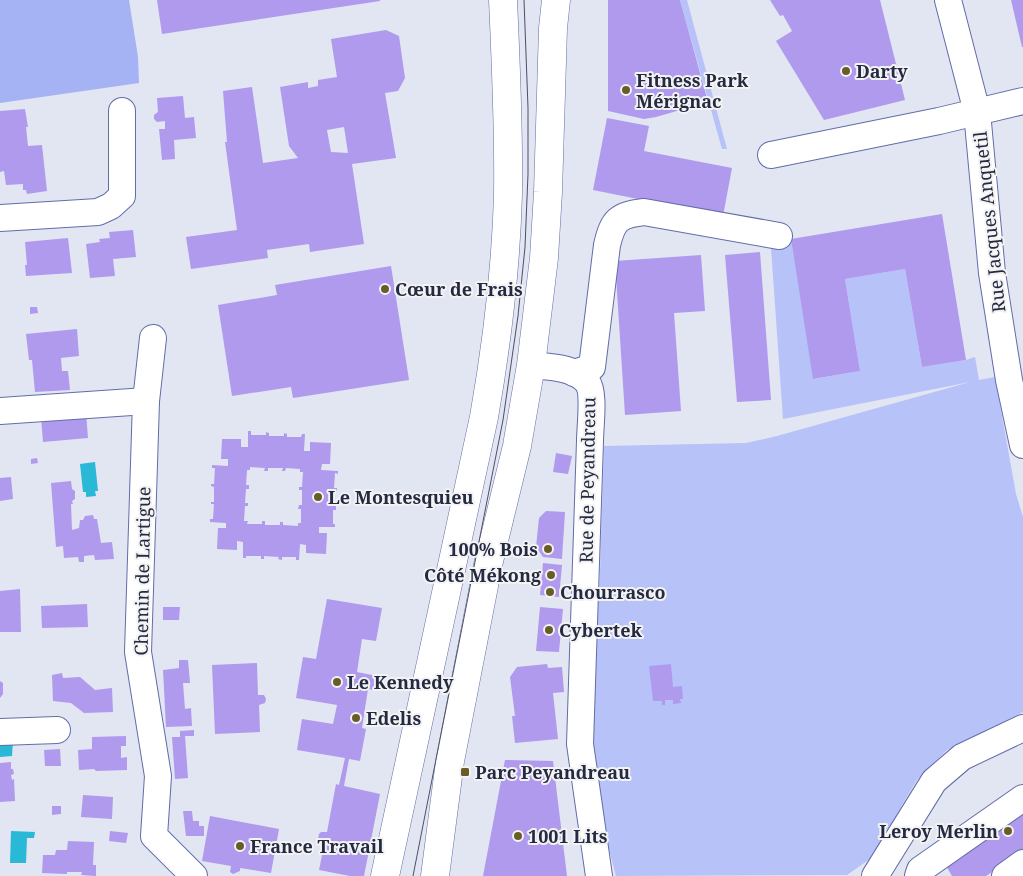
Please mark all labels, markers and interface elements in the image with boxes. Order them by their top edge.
place label: Darty [856,59,908,83]
marker: Darty [840,65,852,77]
place label: Fitness Park Mérignac [636,68,749,113]
marker: Fitness Park Mérignac [620,84,632,96]
street label: Rue Jacques Anquetil [968,130,1010,314]
place label: Cœur de Frais [395,277,523,301]
marker: Cœur de Frais [379,283,391,295]
street label: Rue de Peyandreau [574,396,600,563]
place label: Le Montesquieu [328,485,474,509]
street label: Chemin de Lartigue [129,486,155,656]
marker: Le Montesquieu [312,491,324,503]
place label: 100% Bois [448,537,538,561]
marker: 100% Bois [542,543,554,555]
place label: Côté Mékong [424,563,542,587]
marker: Côté Mékong [545,569,557,581]
place label: Chourrasco [560,580,666,604]
marker: Chourrasco [544,586,556,598]
place label: Cybertek [559,618,642,642]
marker: Cybertek [543,624,555,636]
place label: Le Kennedy [347,670,454,694]
marker: Le Kennedy [331,676,343,688]
place label: Edelis [366,706,421,730]
marker: Edelis [350,712,362,724]
place label: Parc Peyandreau [475,760,630,784]
marker: Parc Peyandreau [459,766,471,778]
place label: Leroy Merlin [879,819,998,843]
place label: 1001 Lits [528,824,608,848]
marker: Leroy Merlin [1002,825,1014,837]
marker: 1001 Lits [512,830,524,842]
place label: France Travail [250,834,384,858]
marker: France Travail [234,840,246,852]

